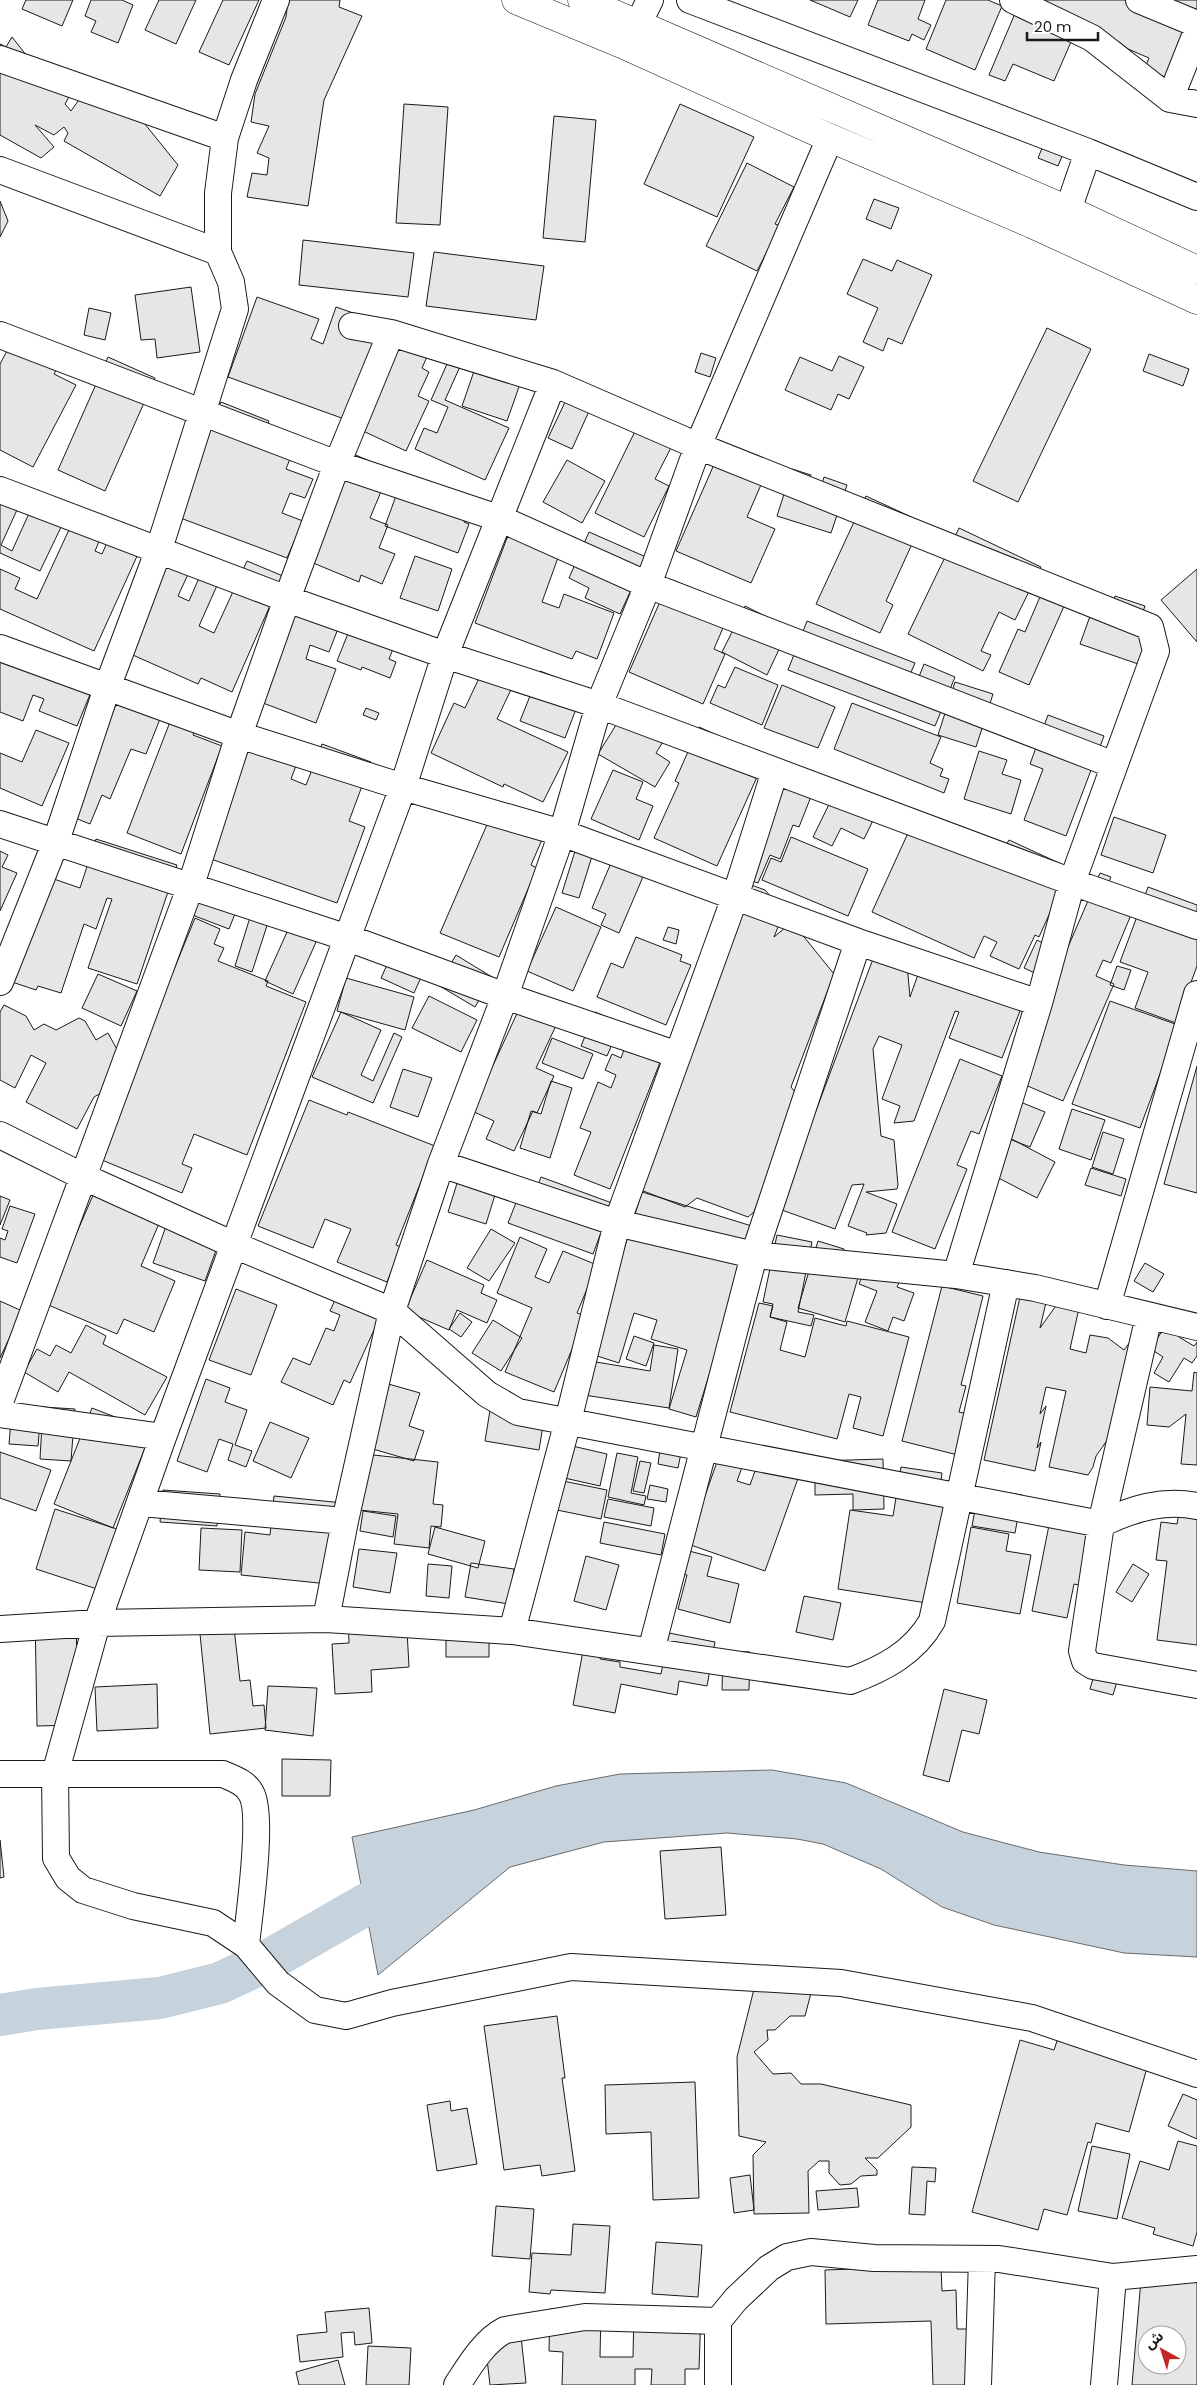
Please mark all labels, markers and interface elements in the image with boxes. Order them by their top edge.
scale bar [1027,10,1098,42]
text: 20 m [1034,16,1072,37]
north arrow [1137,2325,1187,2375]
text: ش [1140,2326,1168,2354]

